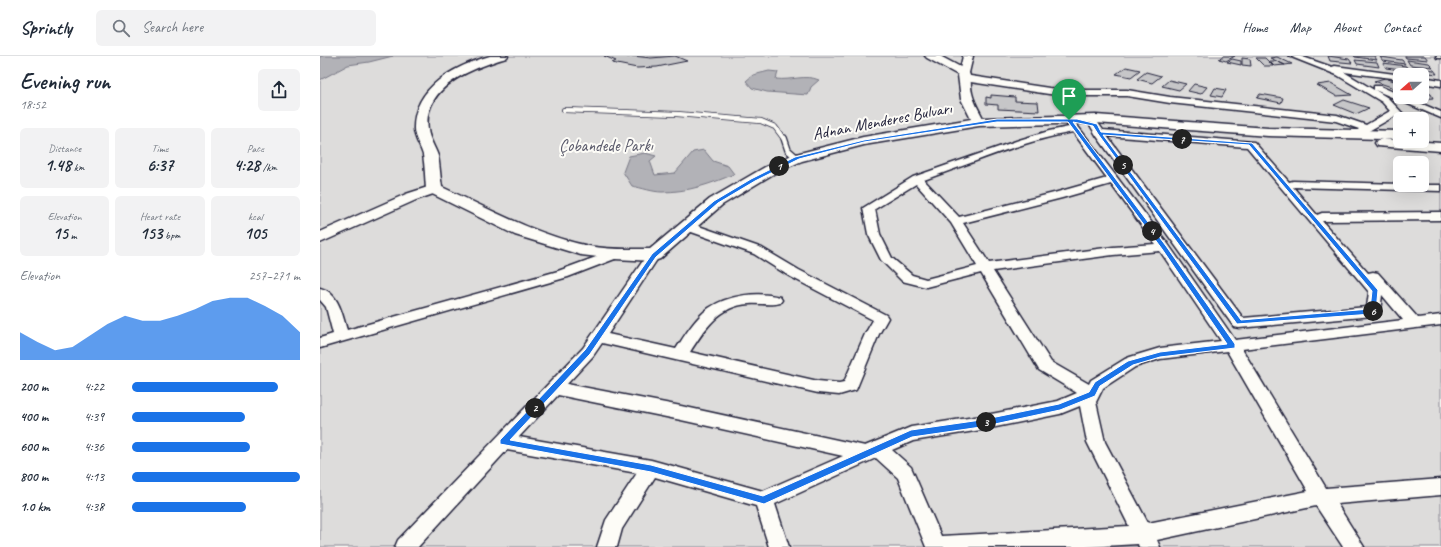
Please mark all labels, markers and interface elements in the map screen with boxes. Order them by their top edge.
search box [96,10,376,46]
text: Sprintly [20,16,72,40]
icon: search [110,17,132,39]
text: Search here [142,18,203,37]
text: Home [1242,19,1268,36]
text: Map [1290,19,1311,36]
text: About [1333,19,1361,36]
text: Contact [1383,19,1421,36]
text: Evening run [20,68,110,96]
north arrow [1393,68,1429,104]
map controls [1393,68,1429,192]
button: share [258,69,300,111]
pin [1052,79,1086,120]
icon: arrive [1058,85,1080,107]
text: 18:52 [20,97,46,113]
street label: Adnan Menderes Bulvarı [811,97,954,145]
button: + [1393,112,1429,148]
pin: 7 [1172,129,1192,149]
text: 7 [1180,132,1184,146]
park label: Çobandede Parkı [559,135,654,157]
text: Distance [48,141,81,155]
text: Time [152,141,168,155]
text: Pace [247,141,264,155]
text: 1.48 [45,155,71,176]
text: 6:37 [147,155,173,176]
text: 4:28 [234,155,260,176]
pin: 5 [1113,155,1133,175]
pin: 1 [769,156,789,176]
button: − [1393,156,1429,192]
text: 5 [1121,158,1125,172]
text: 1 [777,159,781,173]
text: km [71,160,85,174]
text: /km [260,160,277,174]
text: Elevation [48,209,82,223]
text: Heart rate [140,209,180,223]
text: kcal [248,209,263,223]
pin: 4 [1142,221,1162,241]
text: 15 [53,223,68,244]
text: 153 [140,223,162,244]
text: 105 [244,223,267,244]
text: 4 [1150,224,1154,238]
text: m [68,228,77,242]
text: bpm [162,228,180,242]
text: Elevation [20,268,60,284]
text: 257–271 m [249,268,300,284]
pin: 6 [1363,301,1383,321]
text: 6 [1370,304,1376,318]
text: 200 m [20,379,48,395]
text: 4:22 [84,379,104,395]
pin: 2 [525,398,545,418]
text: 2 [533,401,537,415]
text: 400 m [20,409,48,425]
text: 4:39 [84,409,104,425]
pin: 3 [976,412,996,432]
text: 3 [984,415,988,429]
text: 600 m [20,439,48,455]
text: 4:36 [84,439,104,455]
text: 800 m [20,469,48,485]
text: 4:13 [84,469,104,485]
text: 1.0 km [20,499,50,515]
text: 4:38 [84,499,104,515]

